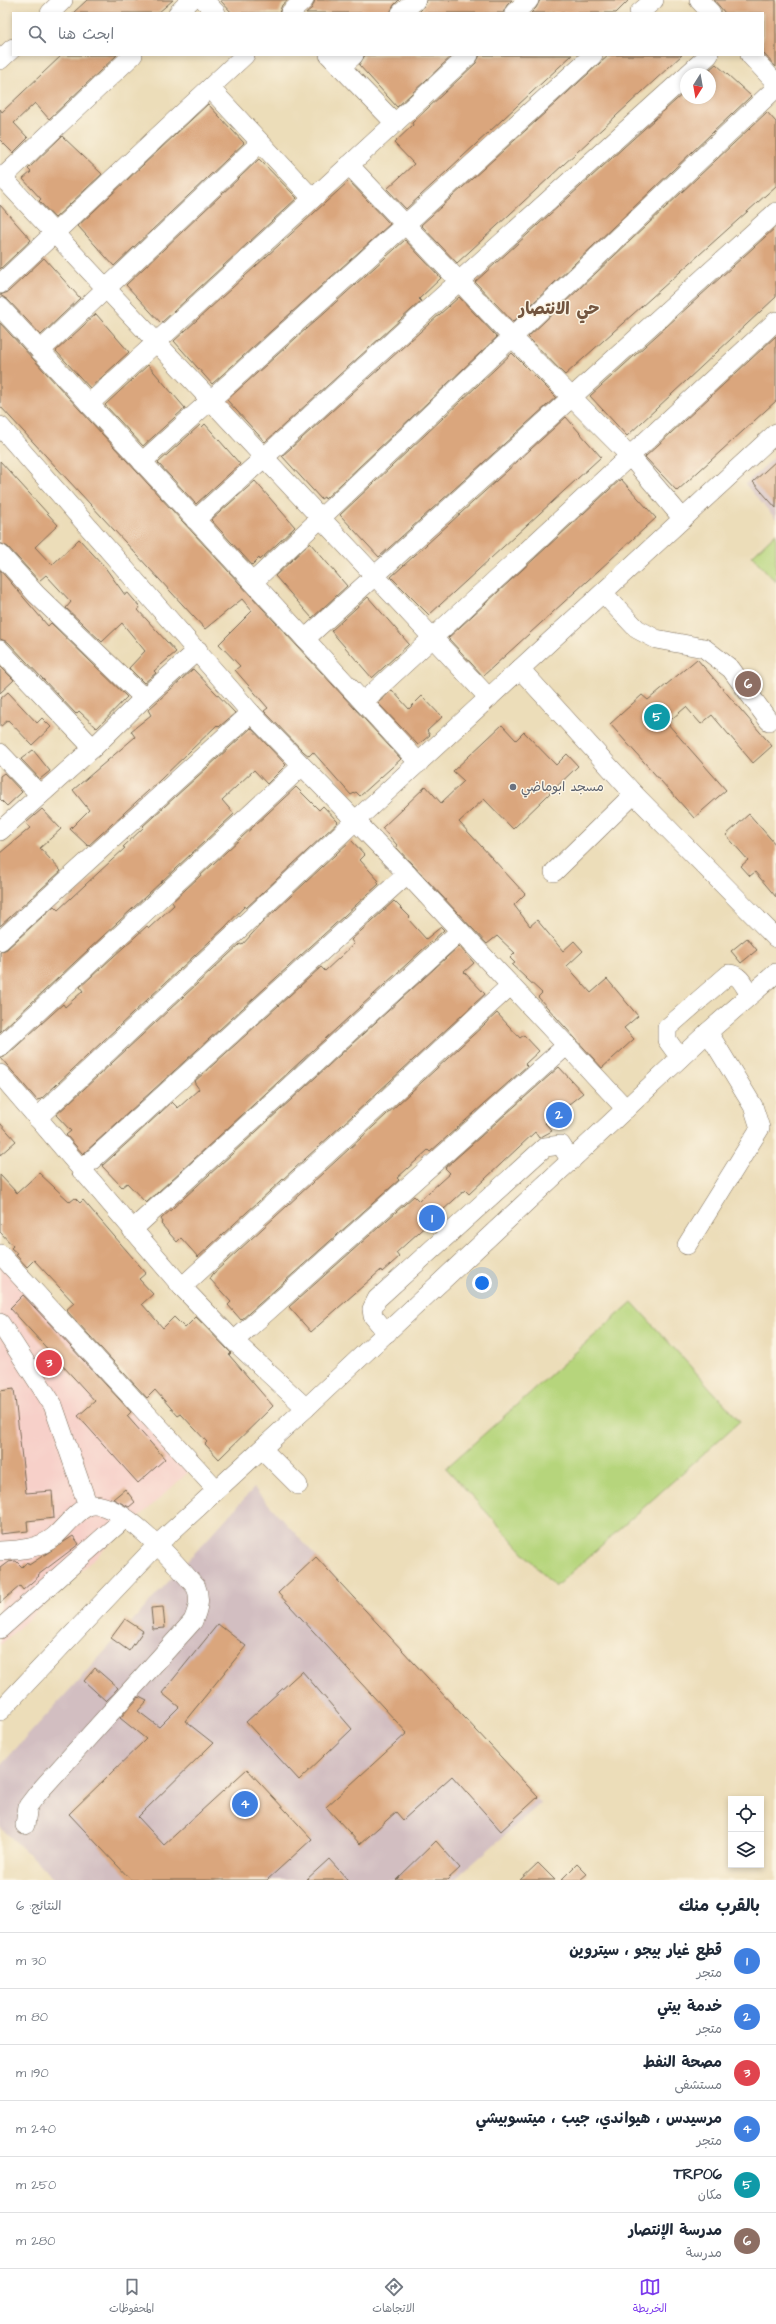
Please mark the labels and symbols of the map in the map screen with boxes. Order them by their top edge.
north arrow [680,68,716,104]
district label: حي الانتصار [518,297,599,324]
pin: 6 [735,669,761,699]
pin: 5 [644,702,670,732]
place label: مسجد ابوماضي [521,778,604,798]
marker: مسجد ابوماضي [508,782,518,792]
pin: 2 [546,1100,572,1130]
pin: 1 [419,1203,445,1233]
your location [472,1273,492,1293]
pin: 3 [36,1348,62,1378]
pin: 4 [232,1789,258,1819]

